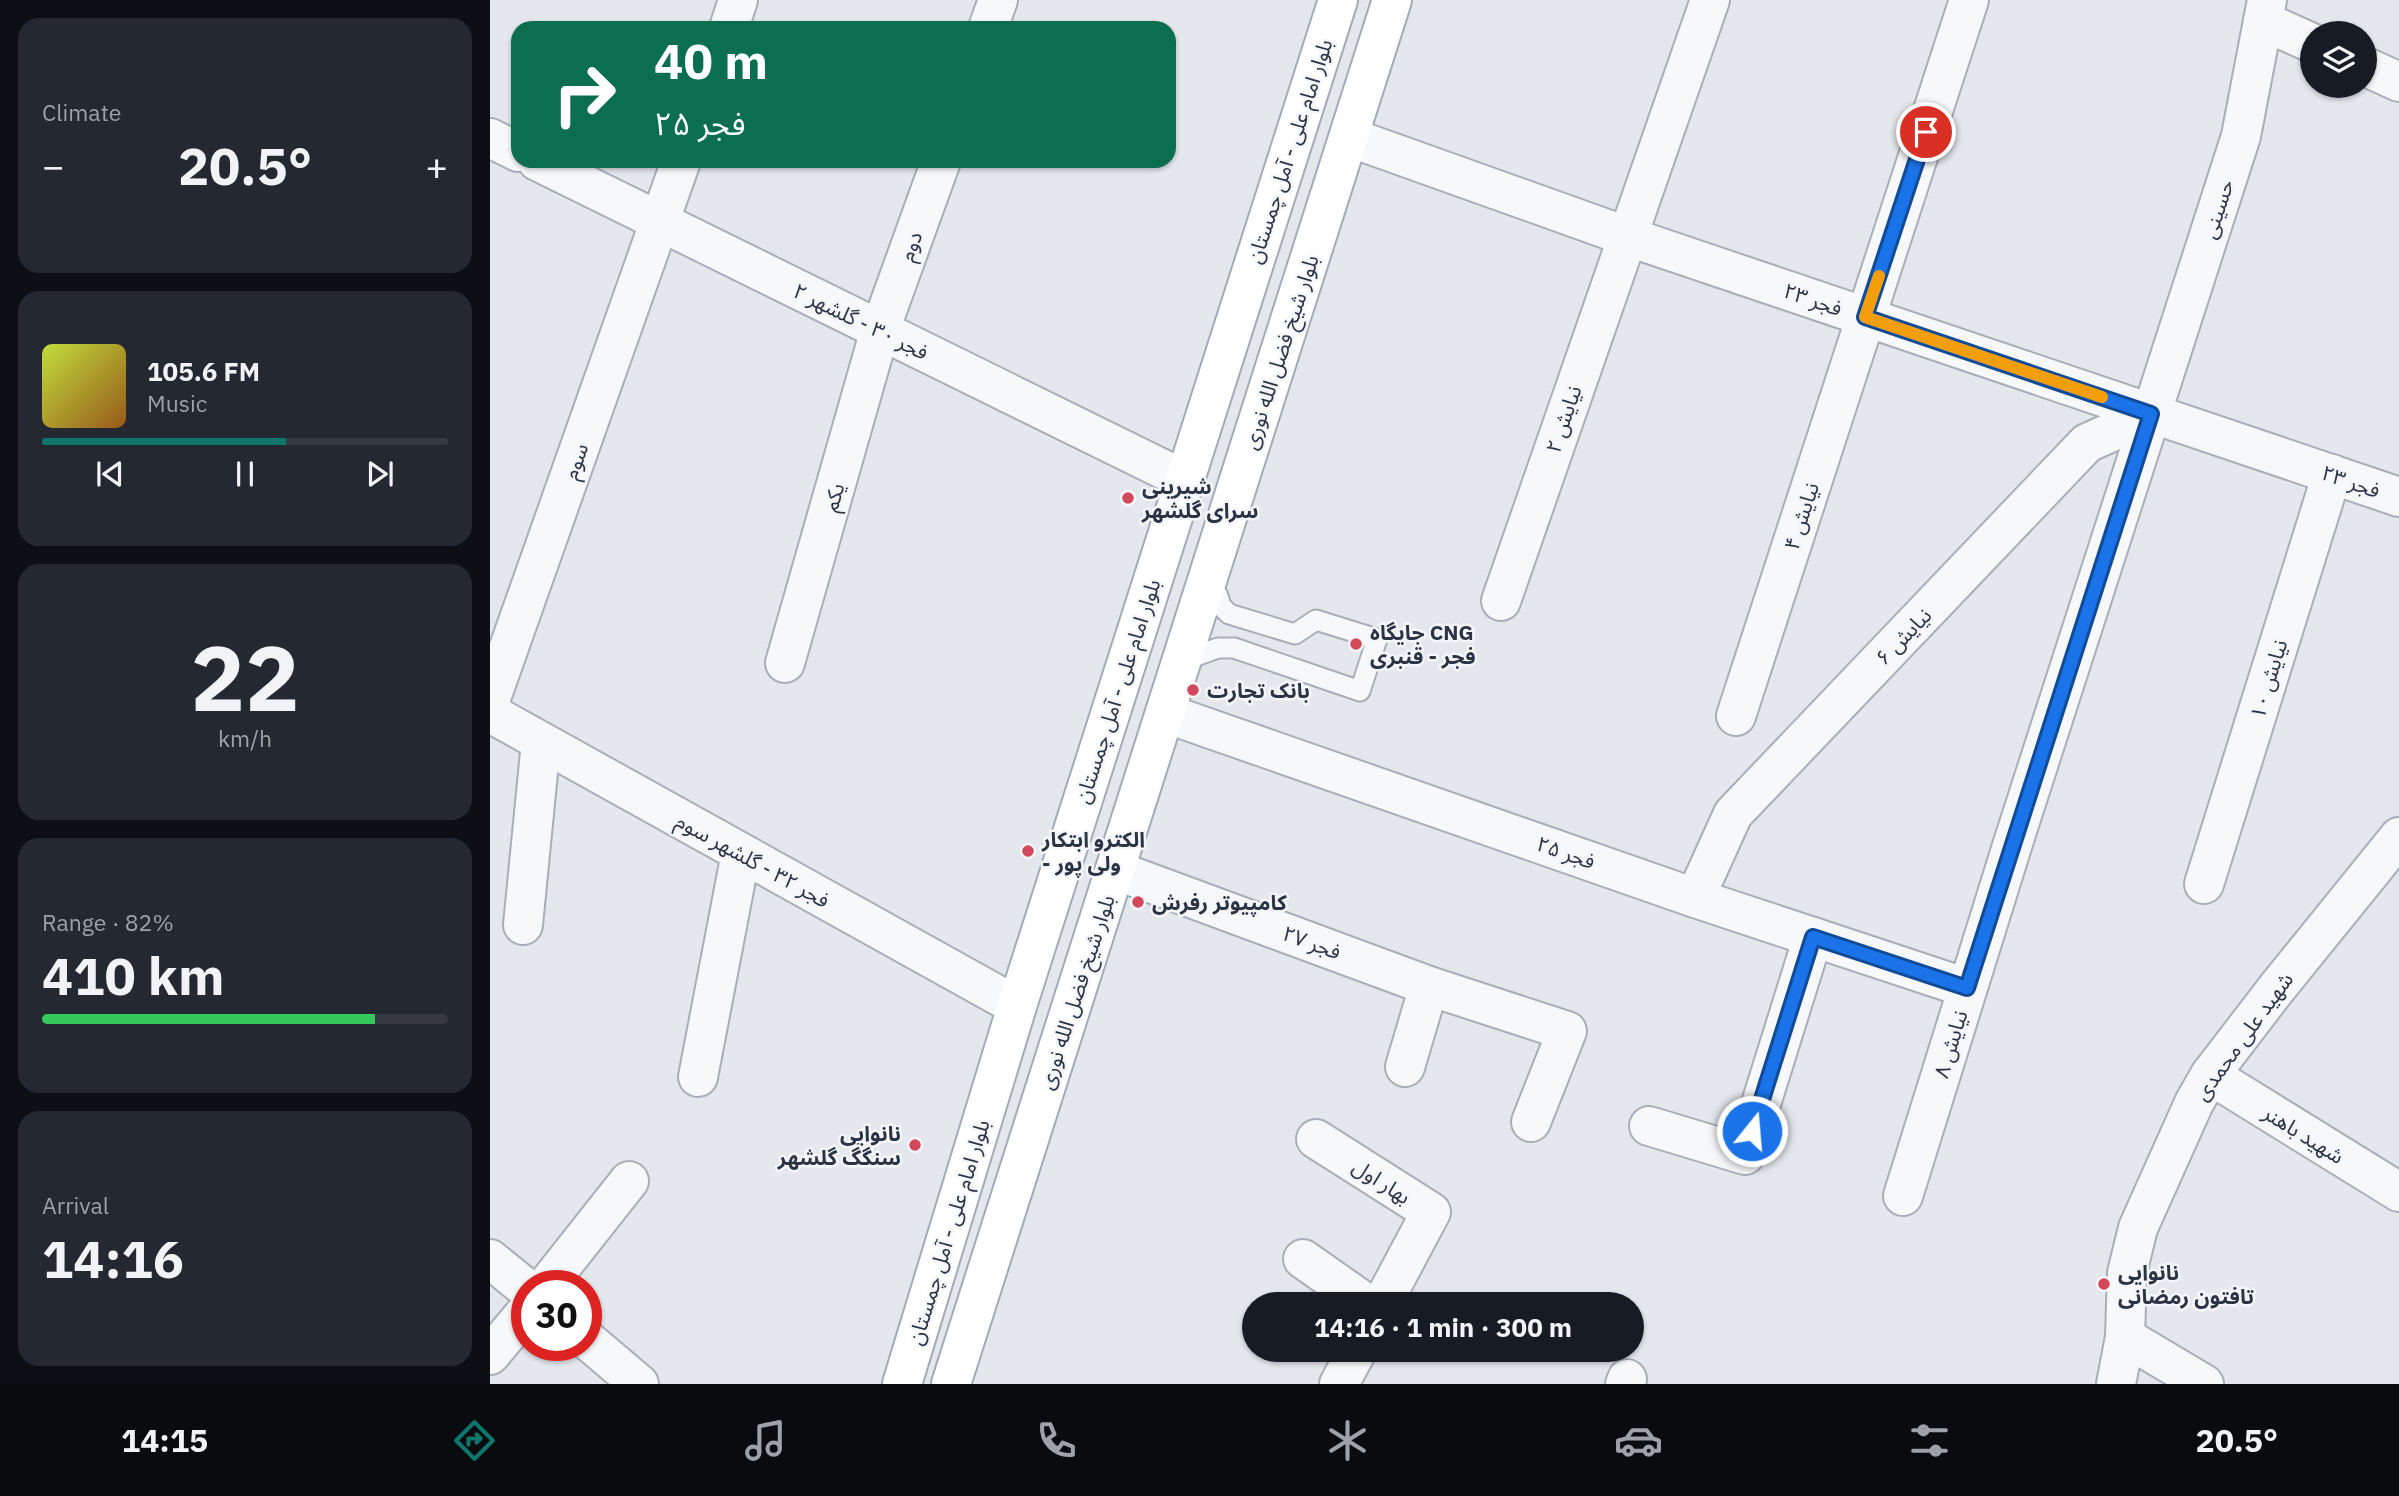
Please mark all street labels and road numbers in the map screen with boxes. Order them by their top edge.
street label: بلوار امام علی - آمل چمستان [1239,35,1341,268]
street label: حسینی [2194,176,2240,242]
street label: دوم [892,227,931,266]
street label: بلوار شیخ فضل الله نوری [1235,251,1327,454]
street label: فجر ۳۰ - گلشهر ۲ [789,276,933,366]
street label: فجر ۲۳ [1780,276,1846,322]
street label: نیایش ۲ [1538,382,1588,456]
street label: سوم [556,439,597,484]
street label: فجر ۲۳ [2318,458,2384,504]
street label: یکم [816,479,852,515]
street label: نیایش ۴ [1777,479,1825,553]
street label: بلوار امام علی - آمل چمستان [1067,575,1169,808]
street label: نیایش ۶ [1869,601,1937,671]
street label: نیایش ۱۰ [2243,636,2293,722]
street label: فجر ۳۲ - گلشهر سوم [670,806,835,916]
street label: فجر ۲۵ [1533,829,1599,875]
street label: بلوار شیخ فضل الله نوری [1031,891,1123,1094]
street label: فجر ۲۷ [1279,919,1345,965]
street label: شهید علی محمدی [2187,966,2299,1106]
street label: نیایش ۸ [1926,1007,1974,1081]
street label: شهید باهنر [2257,1098,2350,1170]
street label: بلوار امام علی - آمل چمستان [900,1116,999,1349]
street label: بهار اول [1348,1152,1416,1210]

